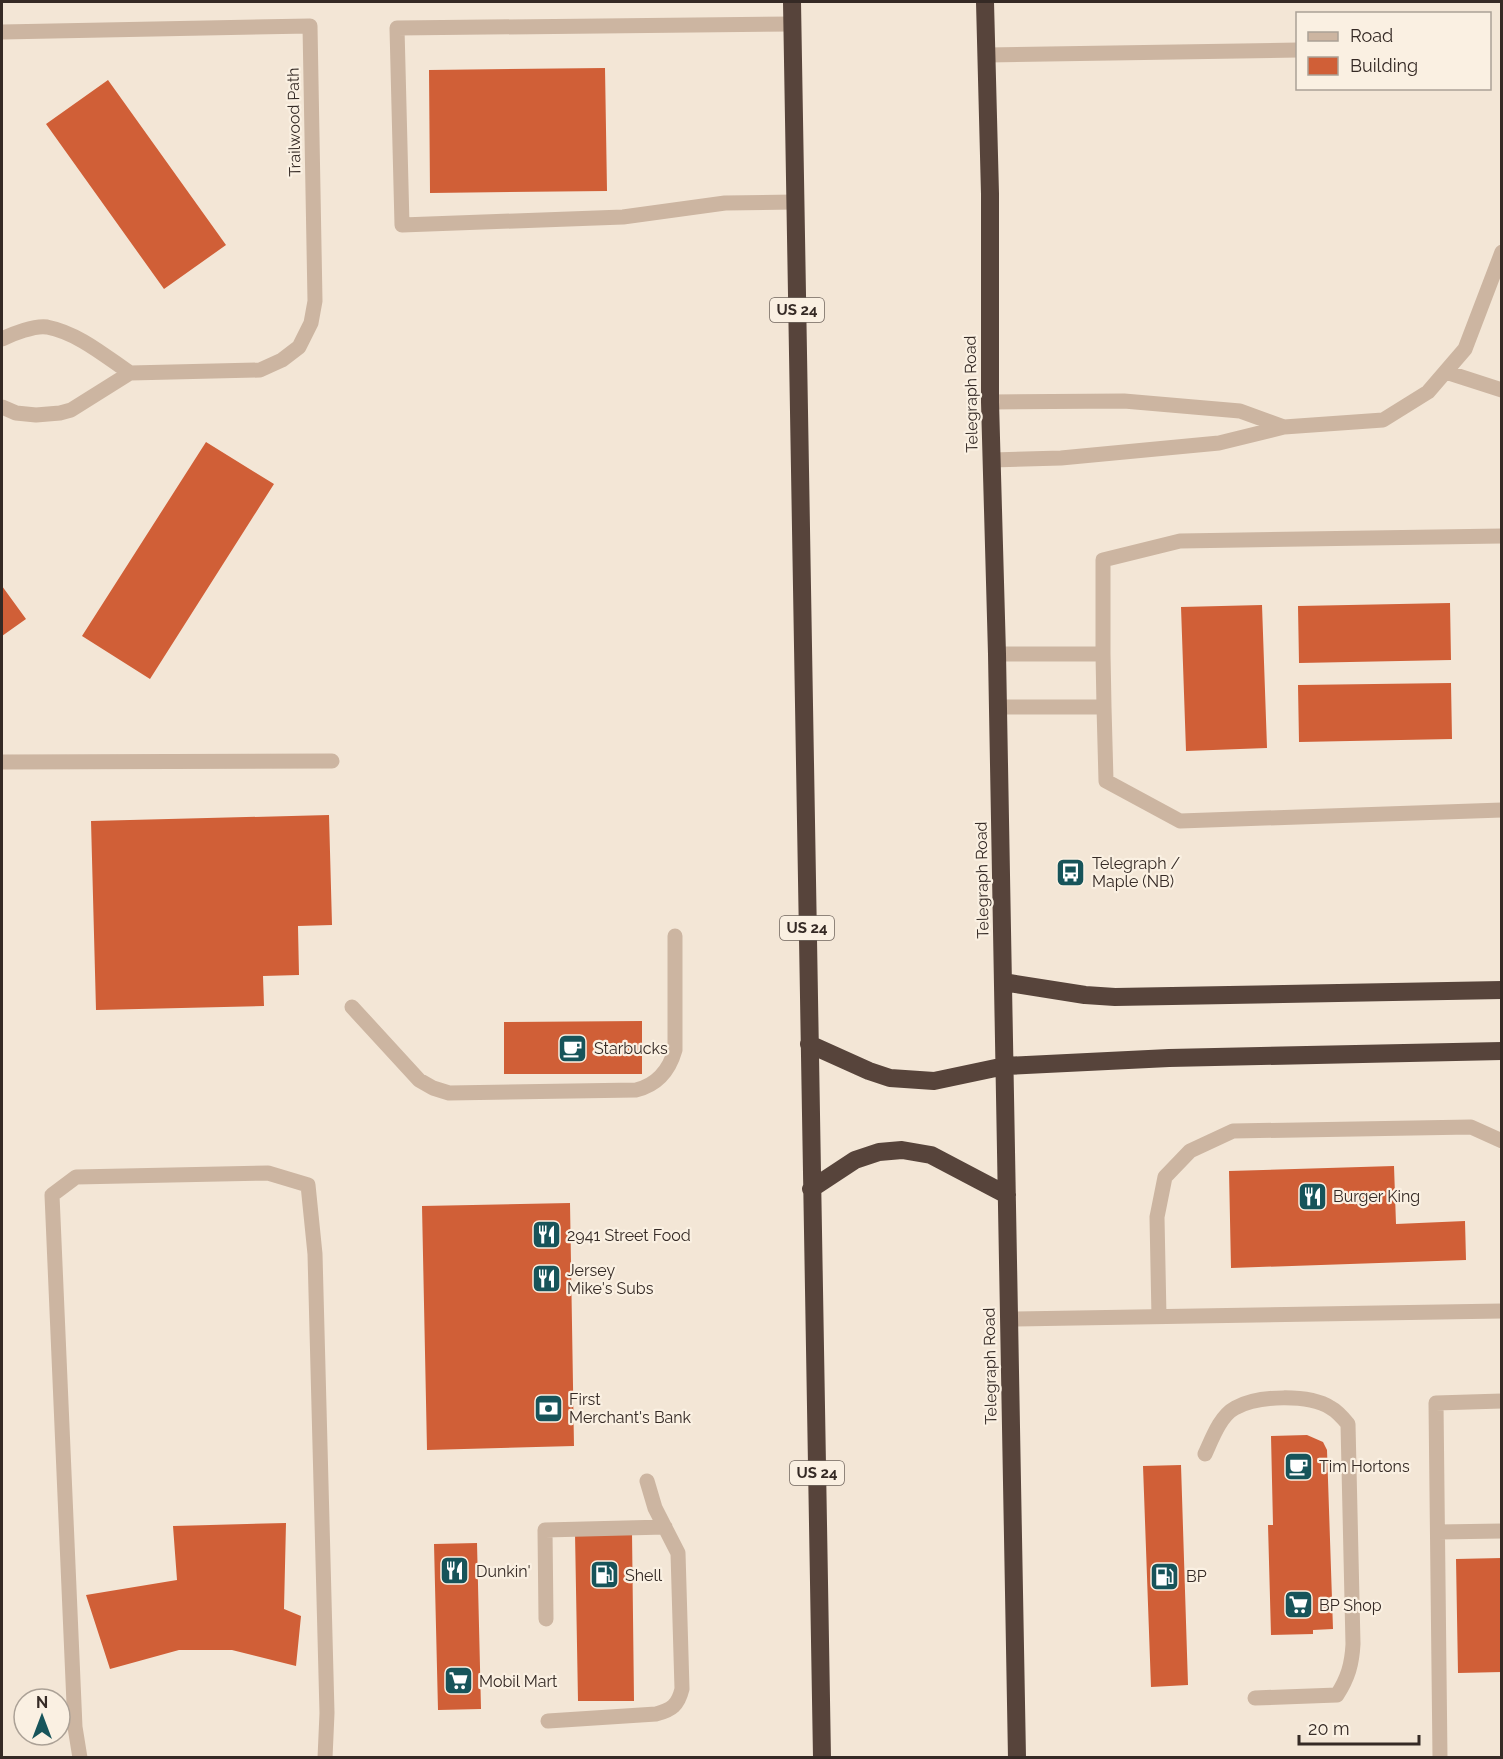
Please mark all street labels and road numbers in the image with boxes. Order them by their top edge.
street label: Trailwood Path [284,67,304,177]
road number: US 24 [770,298,824,322]
street label: Telegraph Road [960,335,982,453]
street label: Telegraph Road [971,821,993,939]
road number: US 24 [780,916,834,940]
street label: Telegraph Road [979,1307,1001,1425]
road number: US 24 [790,1461,844,1485]

